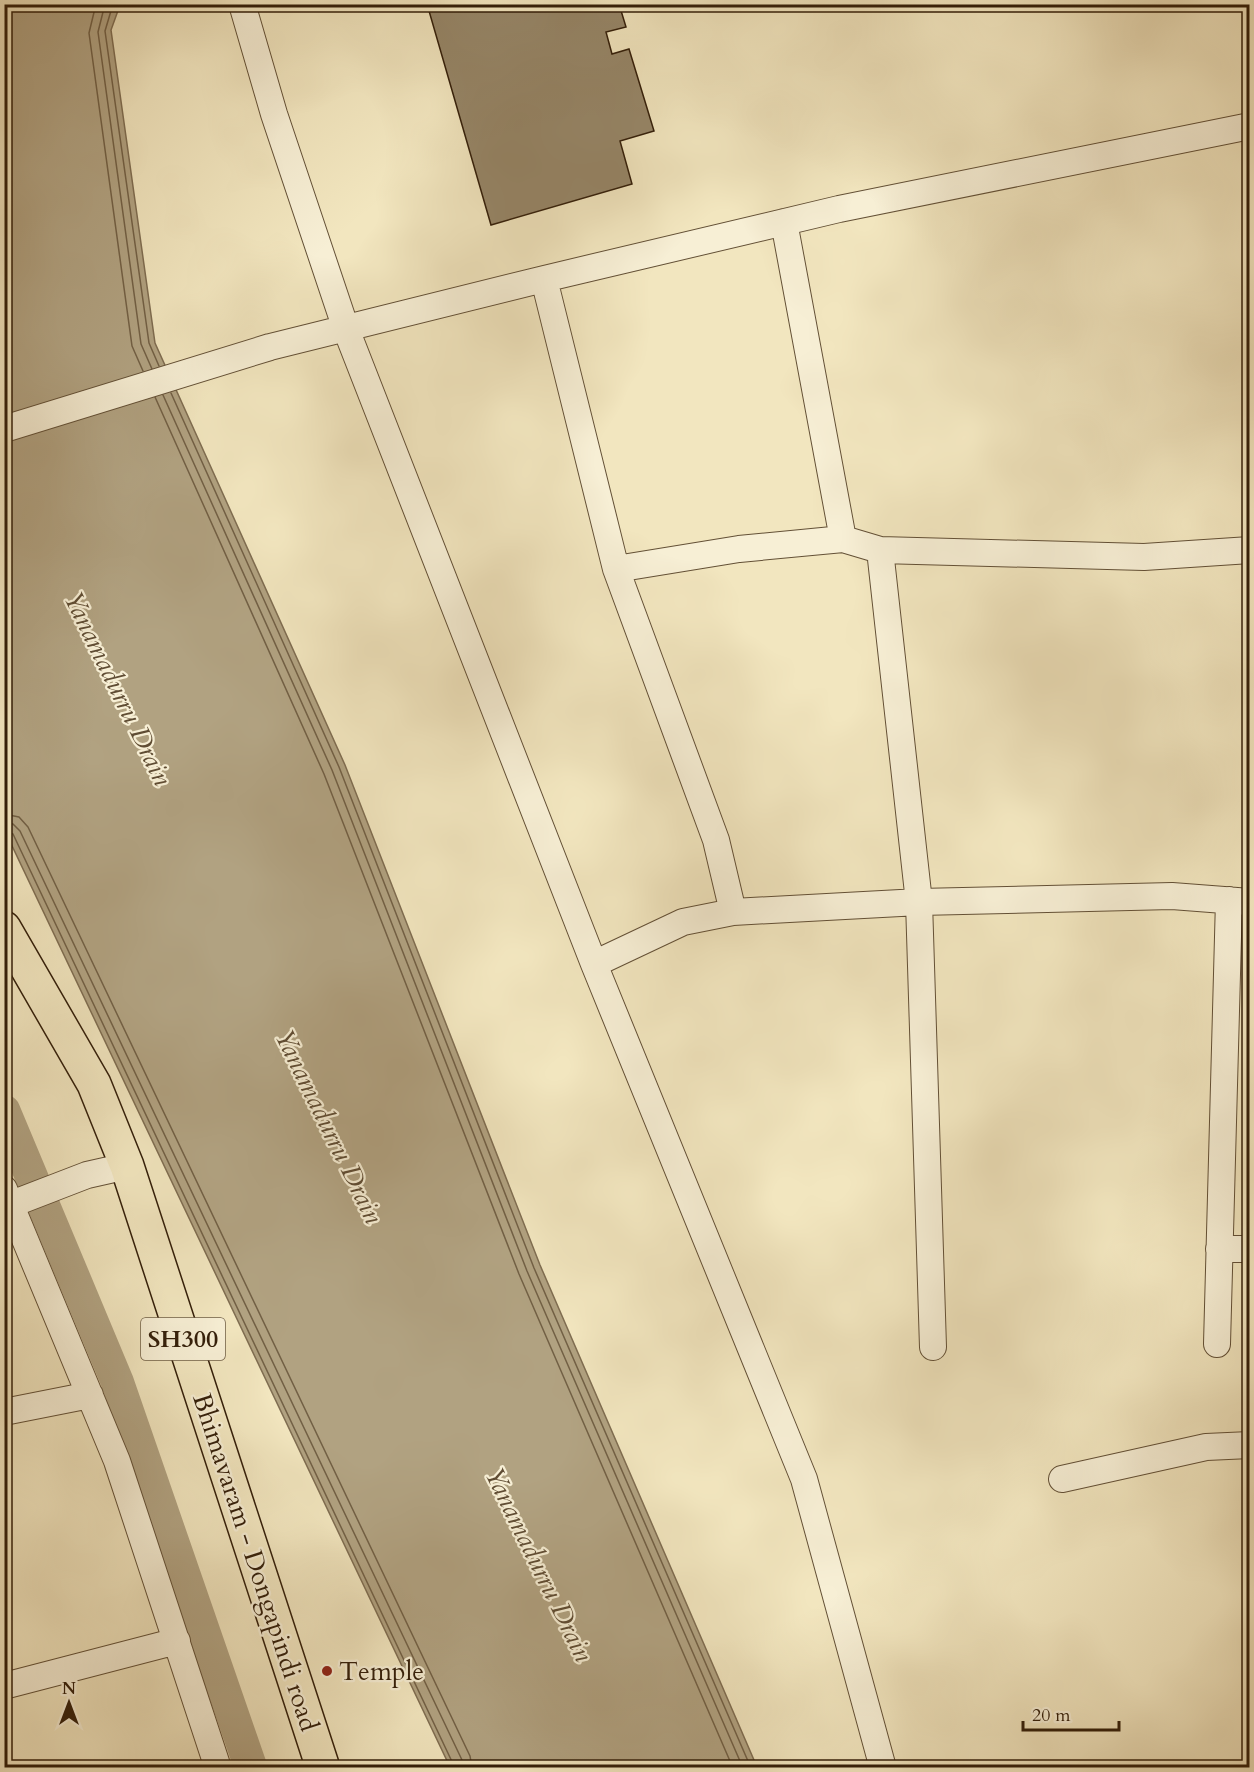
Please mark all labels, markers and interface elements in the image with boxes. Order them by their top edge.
water label: Yanamadurru Drain [54,585,181,792]
water label: Yanamadurru Drain [265,1023,392,1230]
road number: SH300 [141,1318,225,1360]
street label: Bhimavaram - Dongapindi road [184,1389,327,1736]
water label: Yanamadurru Drain [475,1461,602,1668]
place label: Temple [339,1654,424,1689]
marker: Temple [320,1664,334,1678]
north arrow [39,1673,99,1733]
text: N [62,1678,76,1700]
scale bar [1023,1694,1119,1732]
text: 20 m [1032,1703,1071,1728]

